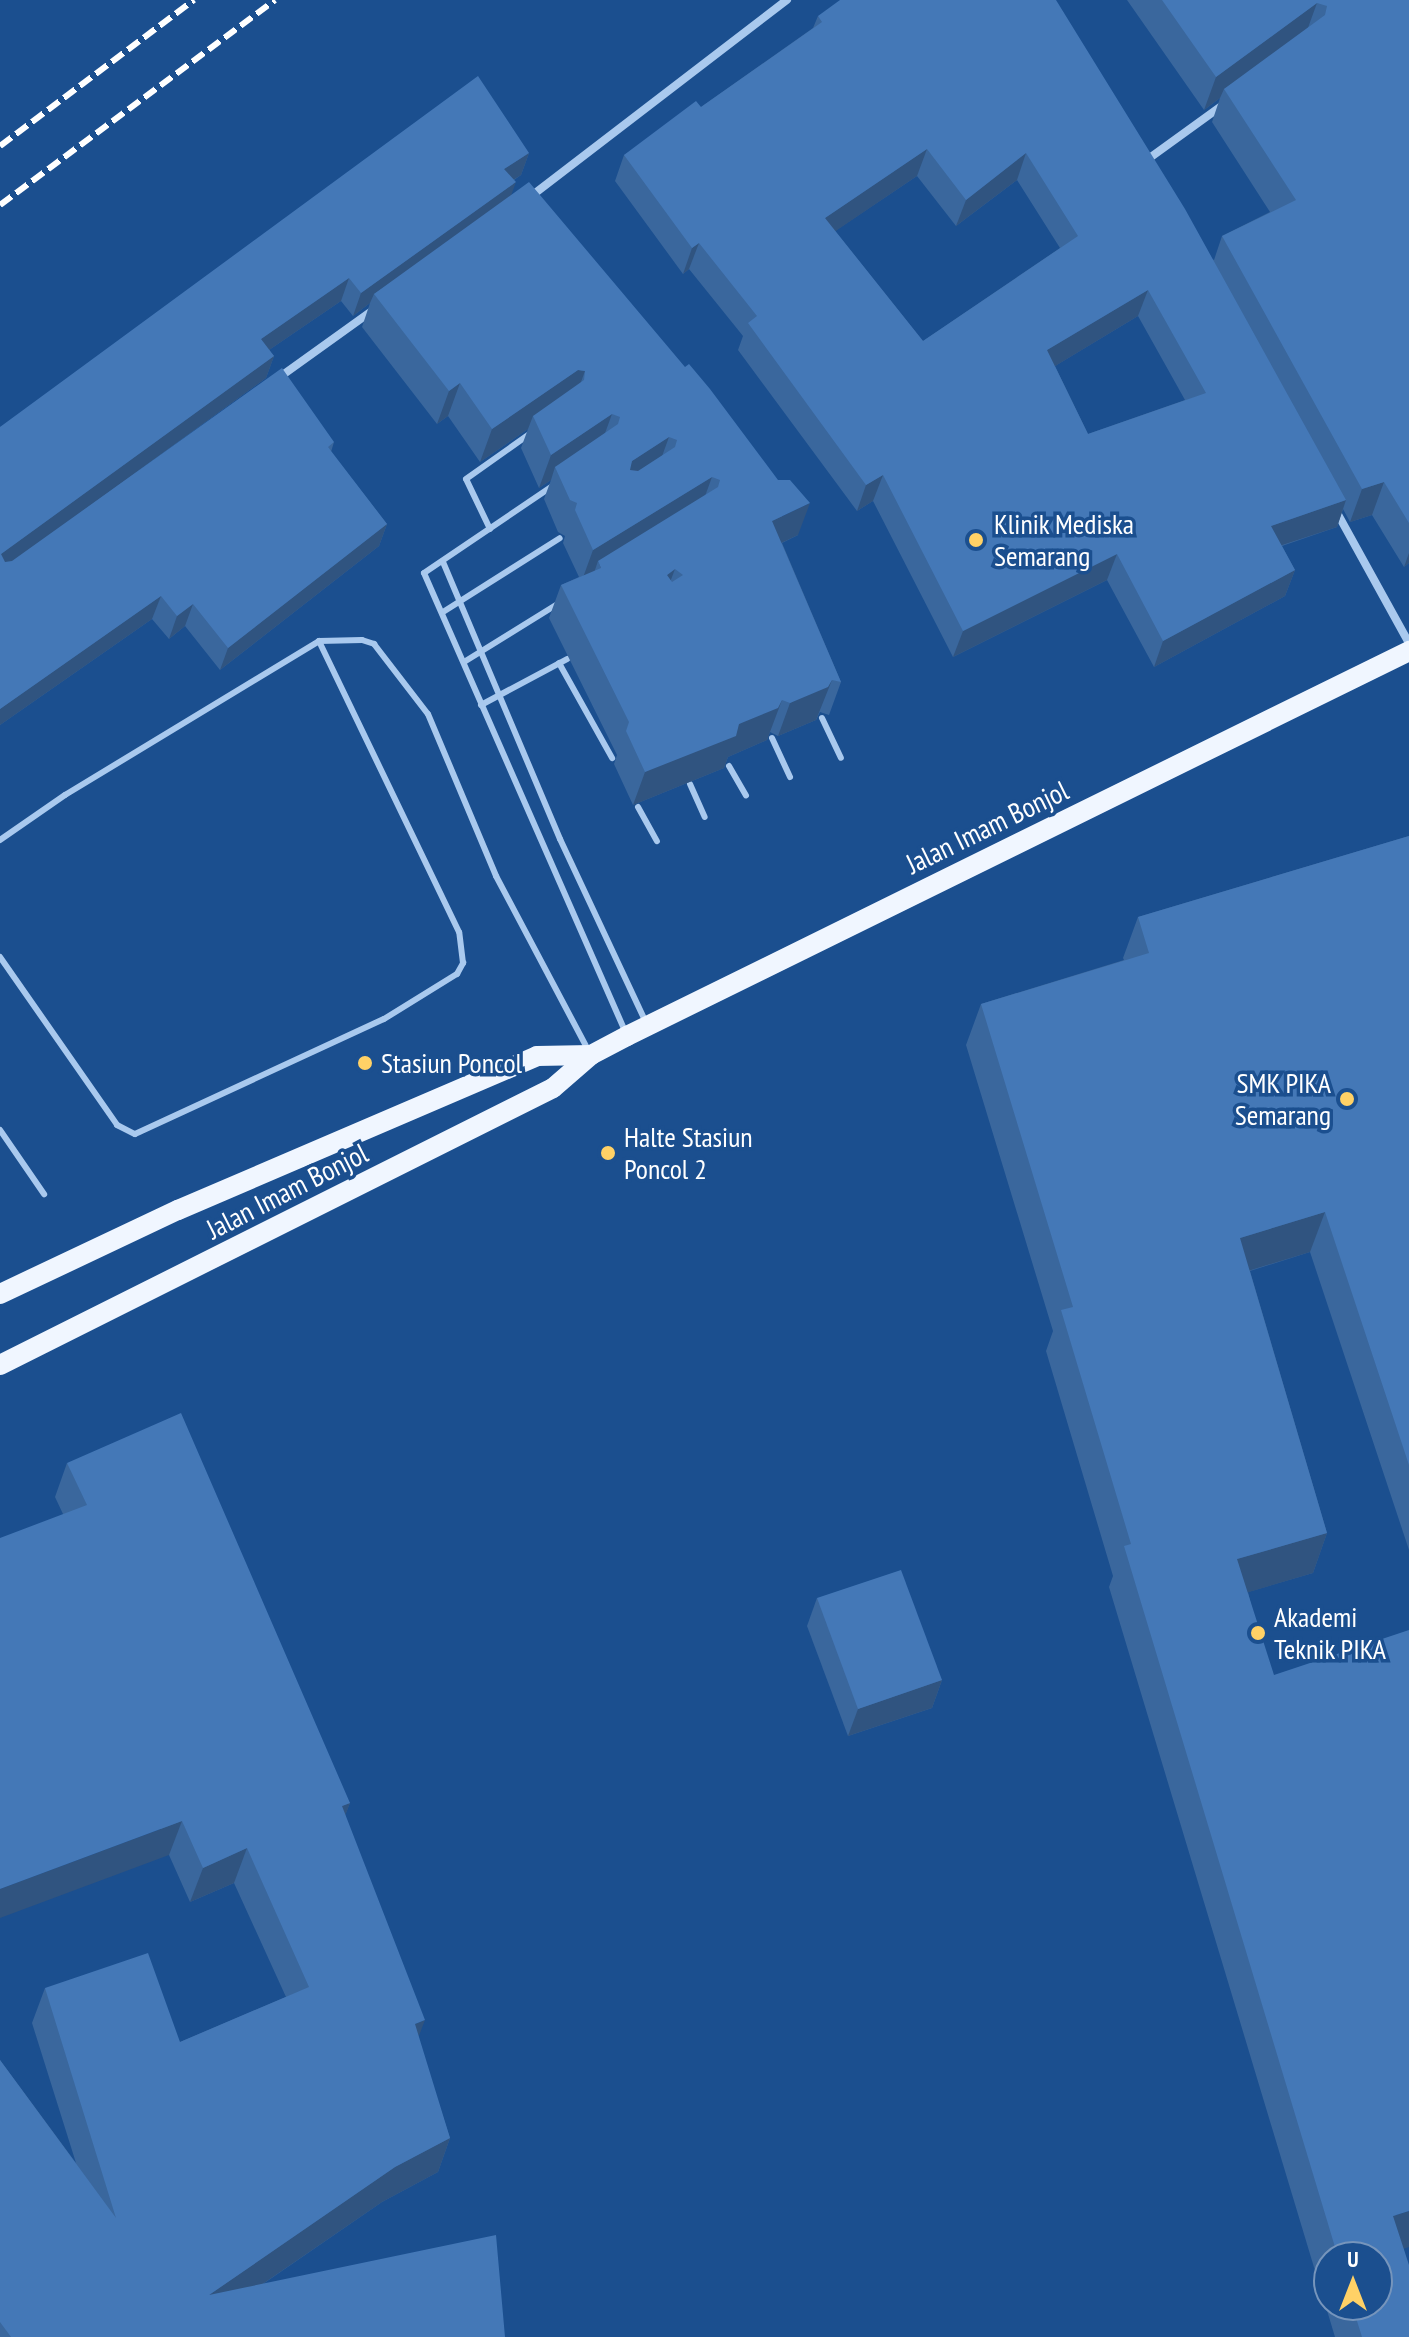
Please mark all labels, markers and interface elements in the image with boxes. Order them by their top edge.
place label: Klinik Mediska Semarang [994,507,1135,573]
marker: Klinik Mediska Semarang [965,529,987,551]
street label: Jalan Imam Bonjol [900,773,1074,881]
place label: Stasiun Poncol [381,1046,522,1080]
marker: Stasiun Poncol [356,1054,374,1072]
place label: SMK PIKA Semarang [1235,1066,1331,1132]
marker: SMK PIKA Semarang [1338,1090,1356,1108]
place label: Halte Stasiun Poncol 2 [624,1120,753,1186]
street label: Jalan Imam Bonjol [201,1136,373,1246]
marker: Halte Stasiun Poncol 2 [599,1144,617,1162]
place label: Akademi Teknik PIKA [1274,1600,1387,1666]
marker: Akademi Teknik PIKA [1249,1624,1267,1642]
north arrow [1313,2241,1393,2321]
text: U [1347,2245,1359,2273]

